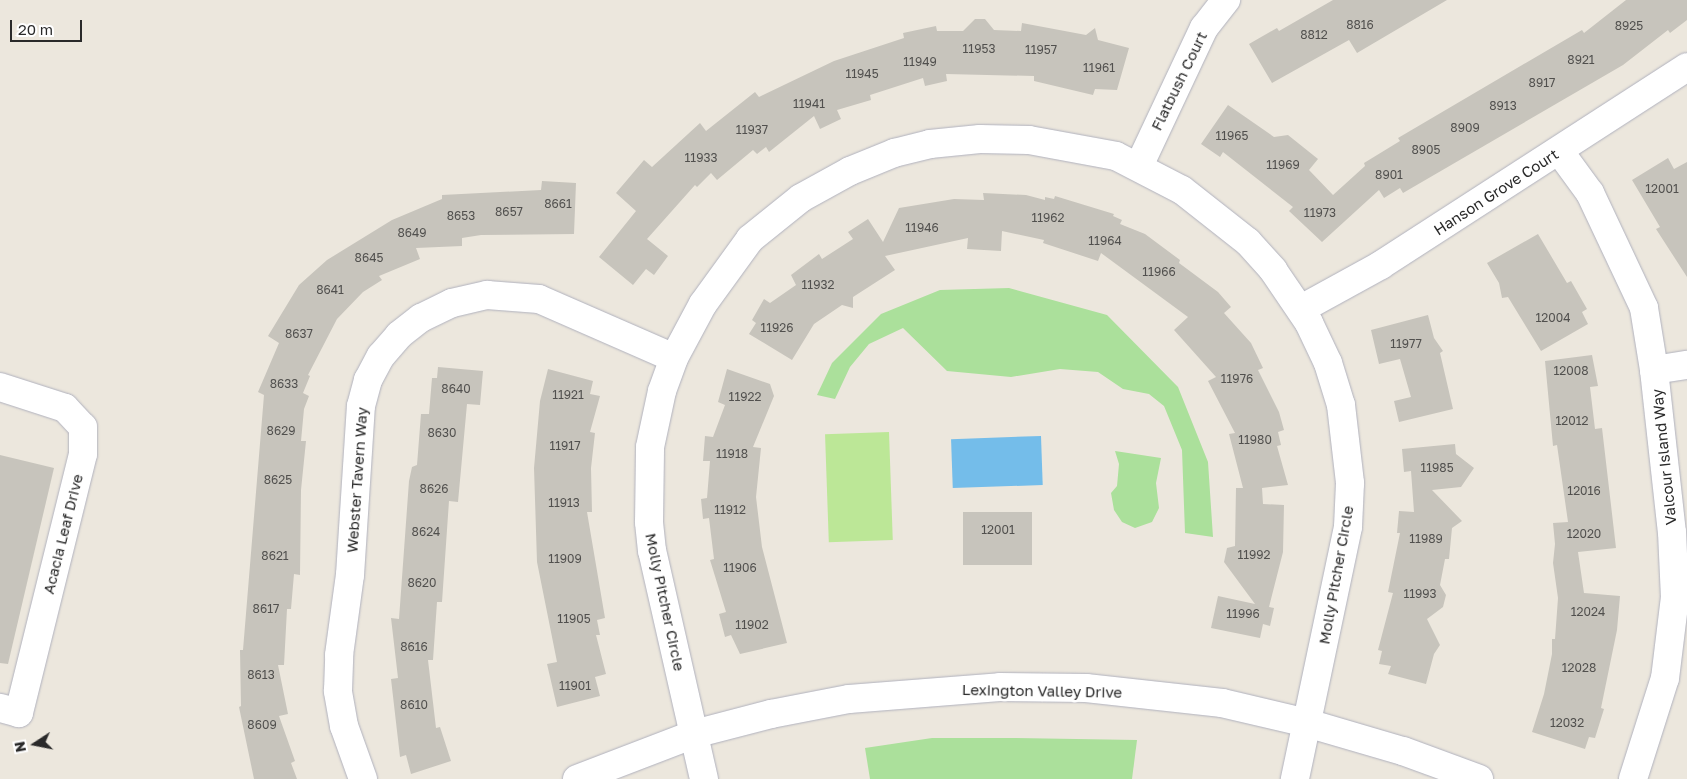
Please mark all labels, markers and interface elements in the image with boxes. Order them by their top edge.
scale bar [12,10,85,42]
house number: 8816 [1346,18,1374,32]
house number: 8925 [1615,19,1643,33]
text: 20 m [18,20,53,38]
house number: 8812 [1300,28,1328,42]
street label: Flatbush Court [1147,29,1211,133]
house number: 11953 [963,42,995,56]
house number: 11957 [1025,43,1057,57]
house number: 8921 [1567,53,1595,67]
house number: 11949 [903,55,937,69]
house number: 11961 [1083,61,1115,75]
house number: 11945 [845,67,879,81]
house number: 8917 [1529,76,1555,90]
house number: 11941 [793,97,825,111]
house number: 8913 [1489,99,1517,113]
house number: 8909 [1450,121,1480,135]
house number: 11937 [736,123,768,137]
house number: 11965 [1215,129,1249,143]
house number: 8905 [1412,143,1440,157]
street label: Hanson Grove Court [1430,145,1562,239]
house number: 11933 [685,151,717,165]
house number: 11969 [1266,158,1300,172]
house number: 8901 [1375,168,1403,182]
house number: 12001 [1645,182,1679,196]
house number: 8661 [544,197,572,211]
house number: 8657 [495,205,523,219]
house number: 11973 [1304,206,1336,220]
house number: 8653 [447,209,475,223]
house number: 11962 [1031,211,1065,225]
house number: 11946 [905,221,939,235]
house number: 8649 [397,226,427,240]
house number: 11964 [1088,234,1122,248]
house number: 8645 [355,251,383,265]
house number: 11966 [1142,265,1176,279]
house number: 11932 [802,278,834,292]
house number: 8641 [316,283,344,297]
house number: 12004 [1536,311,1570,325]
house number: 11926 [760,321,794,335]
house number: 8637 [285,327,313,341]
house number: 11977 [1390,337,1422,351]
house number: 12008 [1554,364,1588,378]
house number: 11976 [1221,372,1253,386]
house number: 8633 [270,377,298,391]
house number: 8640 [441,382,471,396]
house number: 11921 [552,388,584,402]
street label: Valcour Island Way [1648,388,1680,526]
house number: 11922 [729,390,761,404]
street label: Webster Tavern Way [343,407,371,553]
house number: 12012 [1556,414,1588,428]
house number: 8629 [267,424,295,438]
house number: 8630 [427,426,457,440]
house number: 11980 [1238,433,1272,447]
house number: 11917 [549,439,581,453]
house number: 11918 [716,447,748,461]
house number: 11985 [1420,461,1454,475]
street label: Acacia Leaf Drive [39,472,87,596]
house number: 8625 [264,473,292,487]
house number: 8626 [420,482,448,496]
house number: 12016 [1567,484,1601,498]
house number: 11913 [548,496,580,510]
house number: 11912 [714,503,746,517]
street label: Molly Pitcher Circle [1315,504,1357,646]
house number: 12001 [981,523,1015,537]
house number: 8624 [412,525,440,539]
house number: 12020 [1567,527,1601,541]
street label: Molly Pitcher Circle [642,531,688,673]
house number: 11989 [1409,532,1443,546]
house number: 11992 [1237,548,1271,562]
house number: 8621 [261,549,289,563]
house number: 11909 [548,552,582,566]
house number: 11906 [723,561,757,575]
house number: 8620 [408,576,436,590]
house number: 11993 [1403,587,1437,601]
house number: 8617 [253,602,279,616]
house number: 12024 [1571,605,1605,619]
house number: 11996 [1226,607,1260,621]
house number: 11905 [557,612,591,626]
house number: 11902 [735,618,769,632]
house number: 8616 [400,640,428,654]
house number: 12028 [1562,661,1596,675]
house number: 8613 [247,668,275,682]
house number: 11901 [559,679,591,693]
street label: Lexington Valley Drive [962,681,1122,701]
house number: 8610 [400,698,428,712]
house number: 12032 [1550,716,1584,730]
house number: 8609 [247,718,277,732]
north arrow [10,719,60,769]
text: N [10,740,29,754]

